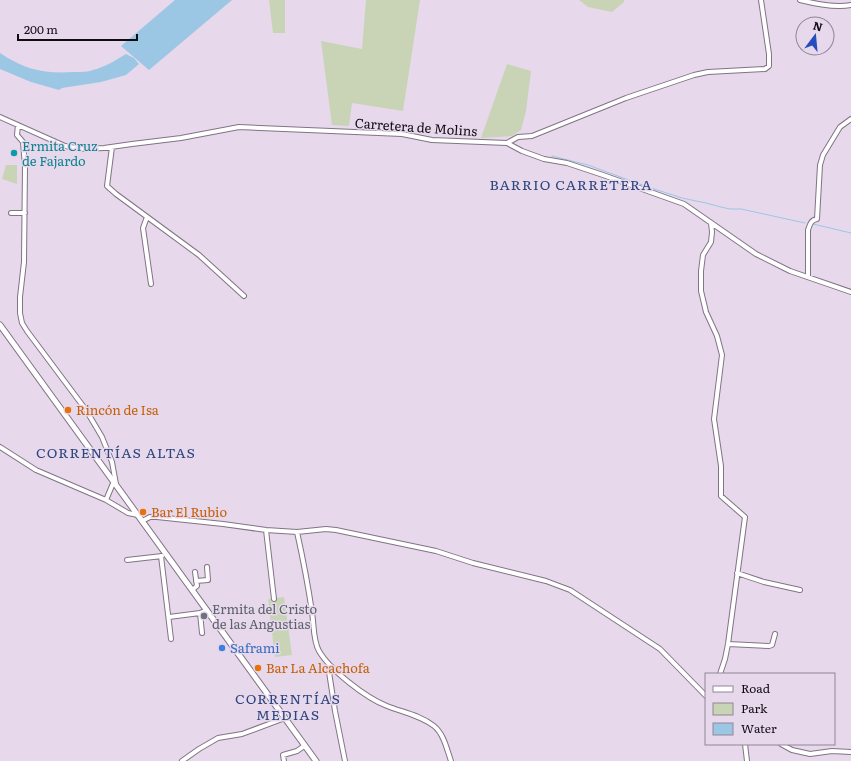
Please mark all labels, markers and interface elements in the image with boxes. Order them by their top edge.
scale bar [18,16,137,42]
north arrow [795,16,835,56]
text: N [811,16,825,34]
text: 200 m [24,20,58,38]
street label: Carretera de Molins [354,113,478,140]
place label: Ermita Cruz de Fajardo [22,136,98,170]
marker: Ermita Cruz de Fajardo [9,148,19,158]
district label: BARRIO CARRETERA [489,174,653,194]
place label: Rincón de Isa [76,400,159,419]
marker: Rincón de Isa [63,405,73,415]
district label: CORRENTÍAS ALTAS [36,442,196,462]
place label: Bar El Rubio [151,502,227,521]
marker: Bar El Rubio [138,507,148,517]
place label: Ermita del Cristo de las Angustias [212,599,318,633]
marker: Ermita del Cristo de las Angustias [199,611,209,621]
place label: Saframi [230,638,280,657]
marker: Saframi [217,643,227,653]
place label: Bar La Alcachofa [266,658,370,677]
marker: Bar La Alcachofa [253,663,263,673]
legend [705,673,835,745]
text: Road [741,679,771,697]
district label: CORRENTÍAS MEDIAS [235,688,341,724]
text: Park [741,699,768,717]
text: Water [741,719,777,737]

